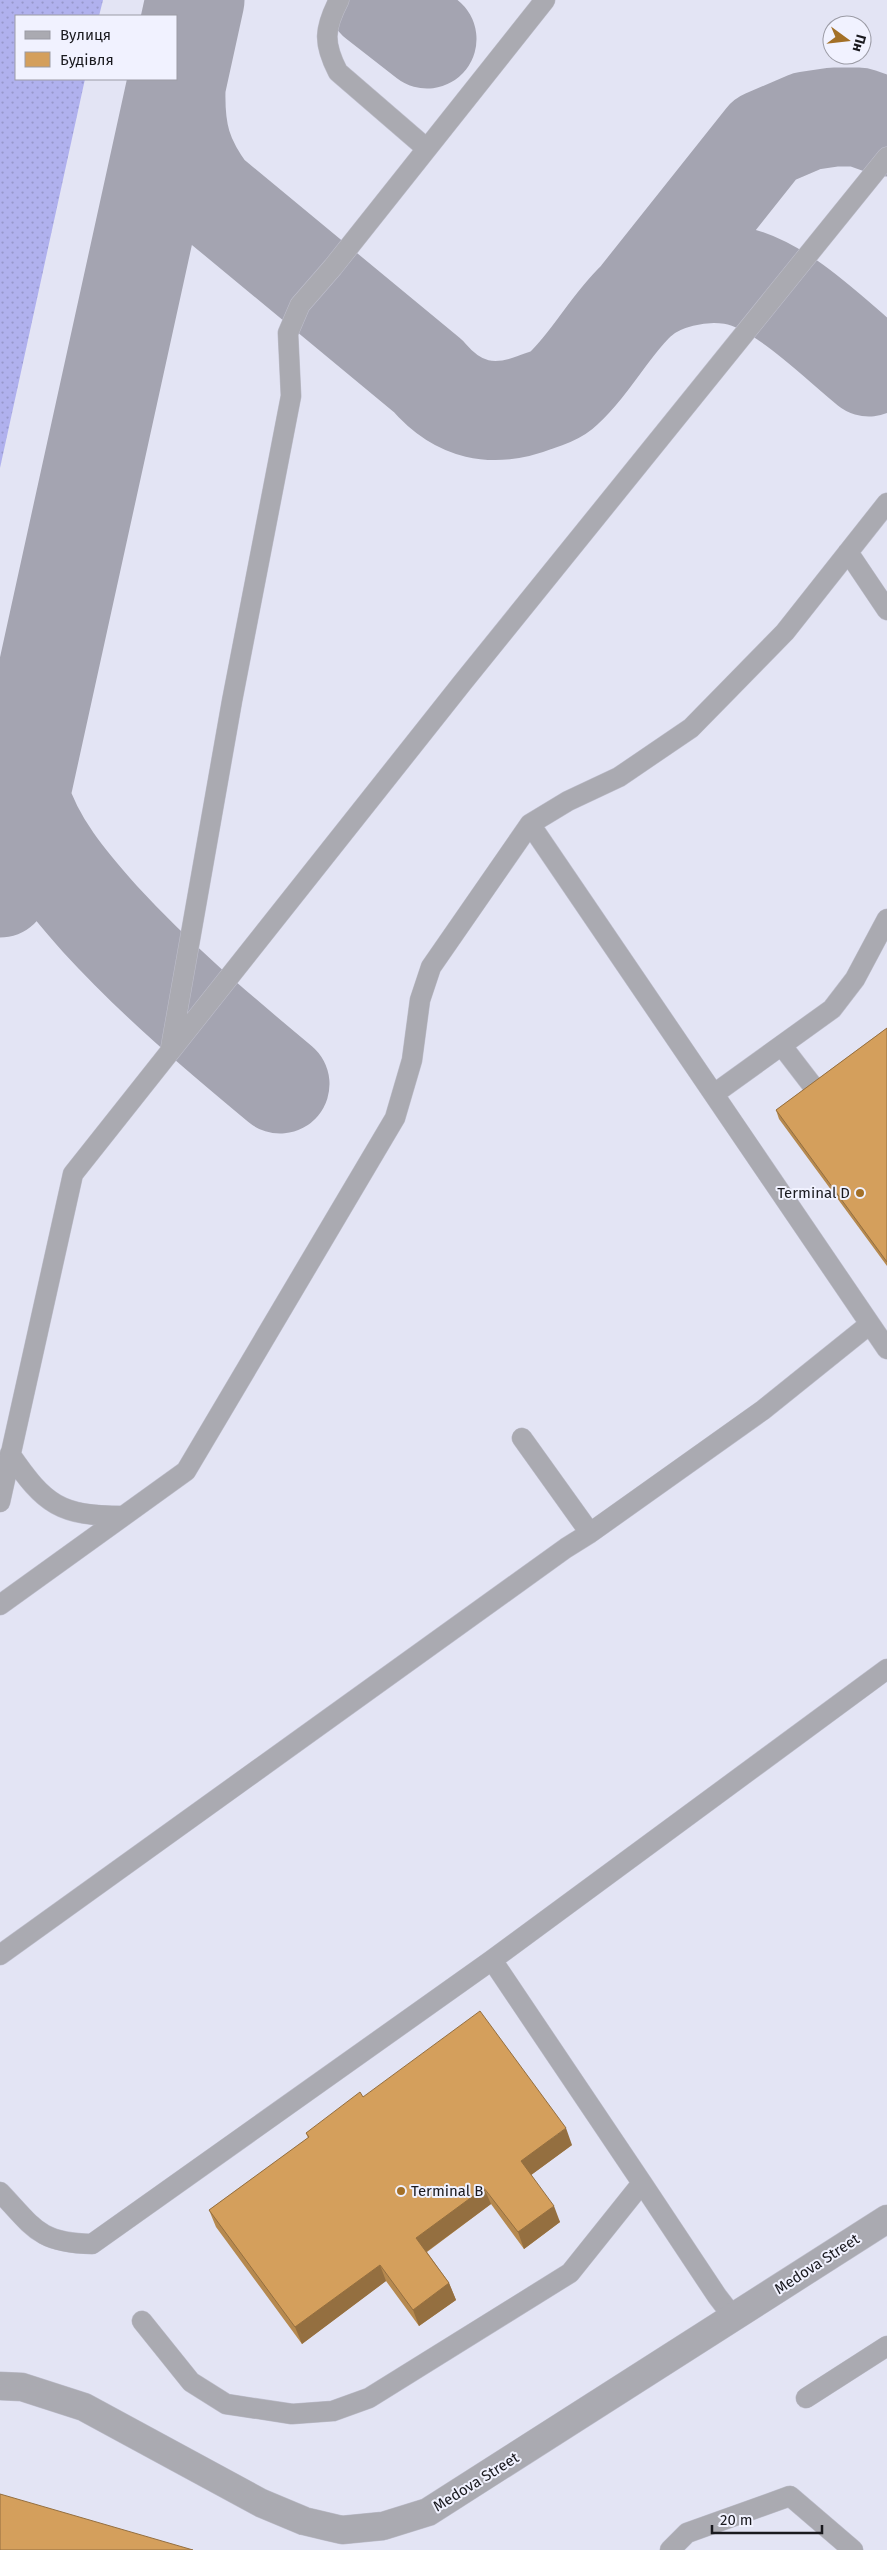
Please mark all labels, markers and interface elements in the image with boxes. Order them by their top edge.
legend [15,15,178,80]
north arrow [822,15,872,65]
text: Вулиця [60,26,111,44]
text: Пн [849,33,870,54]
text: Будівля [60,51,114,69]
place label: Terminal D [777,1184,850,1202]
marker: Terminal D [854,1187,866,1199]
place label: Terminal B [411,2182,483,2200]
marker: Terminal B [395,2185,407,2197]
street label: Medova Street [771,2230,863,2298]
street label: Medova Street [430,2448,523,2515]
scale bar [712,2502,822,2534]
text: 20 m [720,2511,753,2529]

